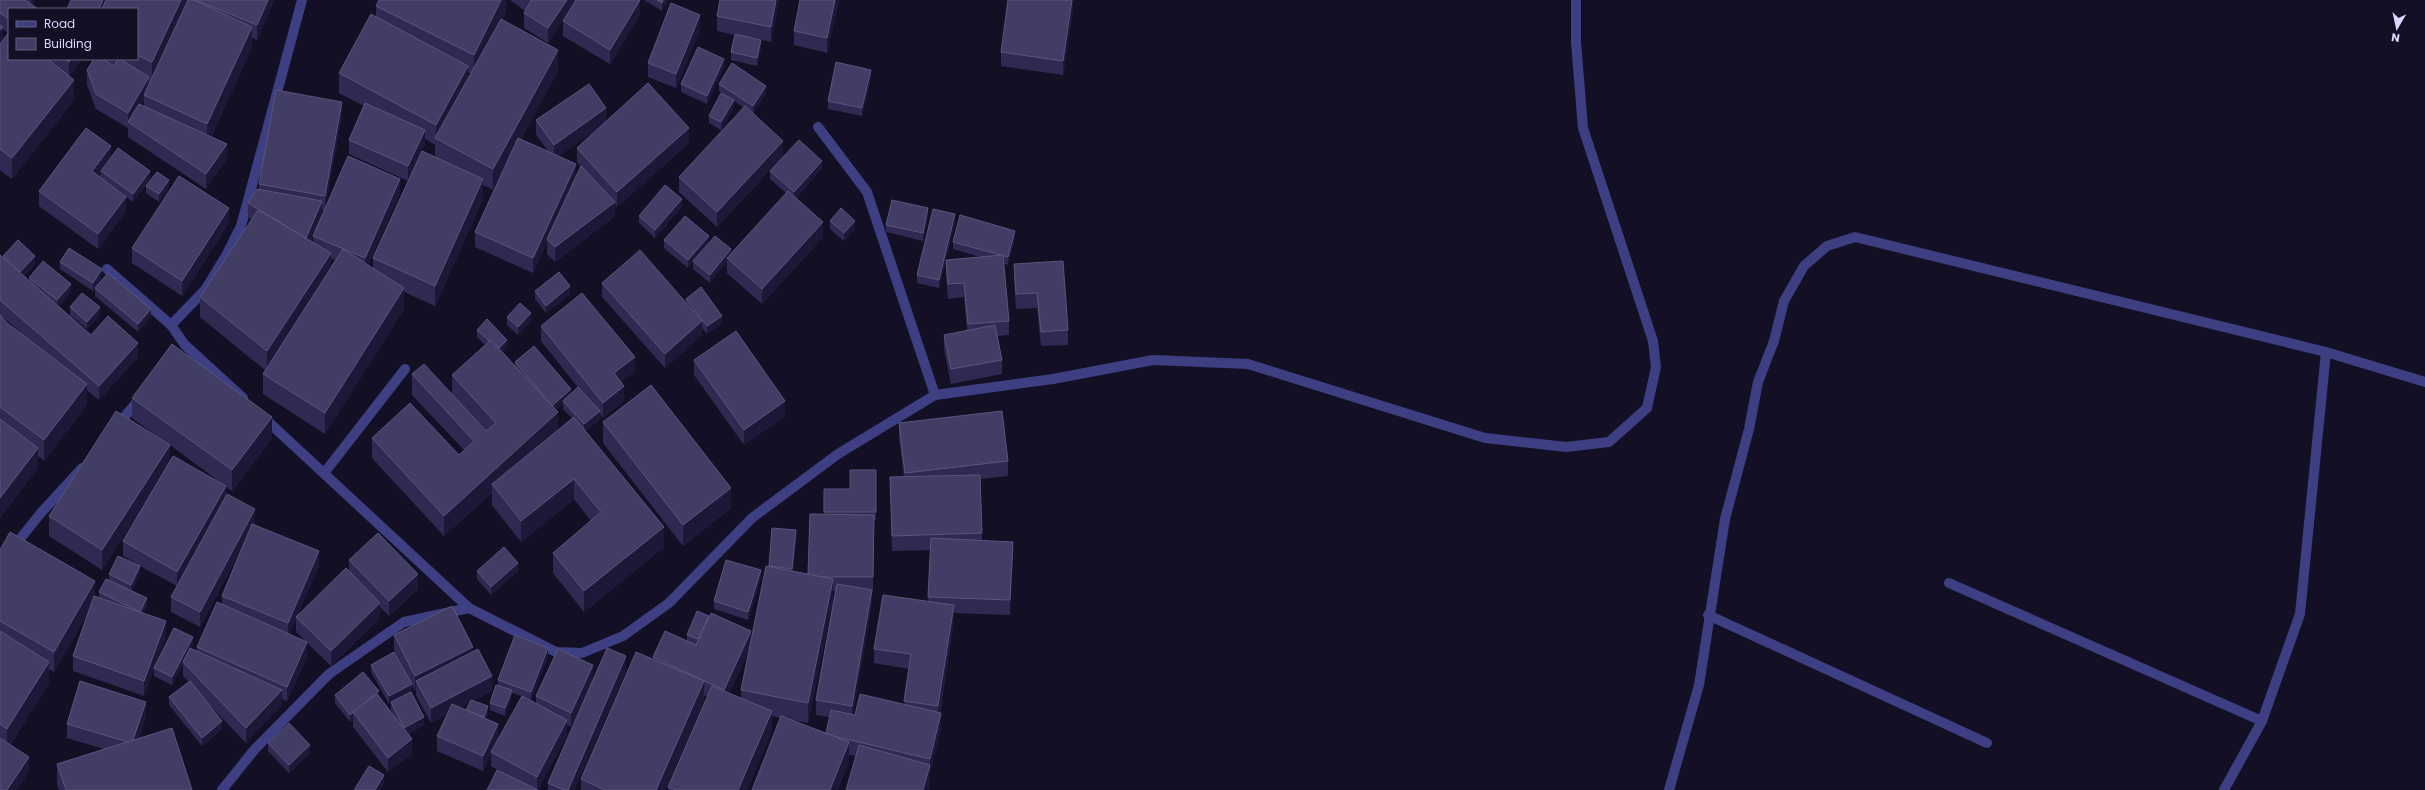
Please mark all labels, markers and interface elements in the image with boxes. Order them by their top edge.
legend [8,8,138,60]
north arrow [2377,8,2417,48]
text: Road [44,15,75,32]
text: N [2390,29,2401,46]
text: Building [44,35,92,52]

